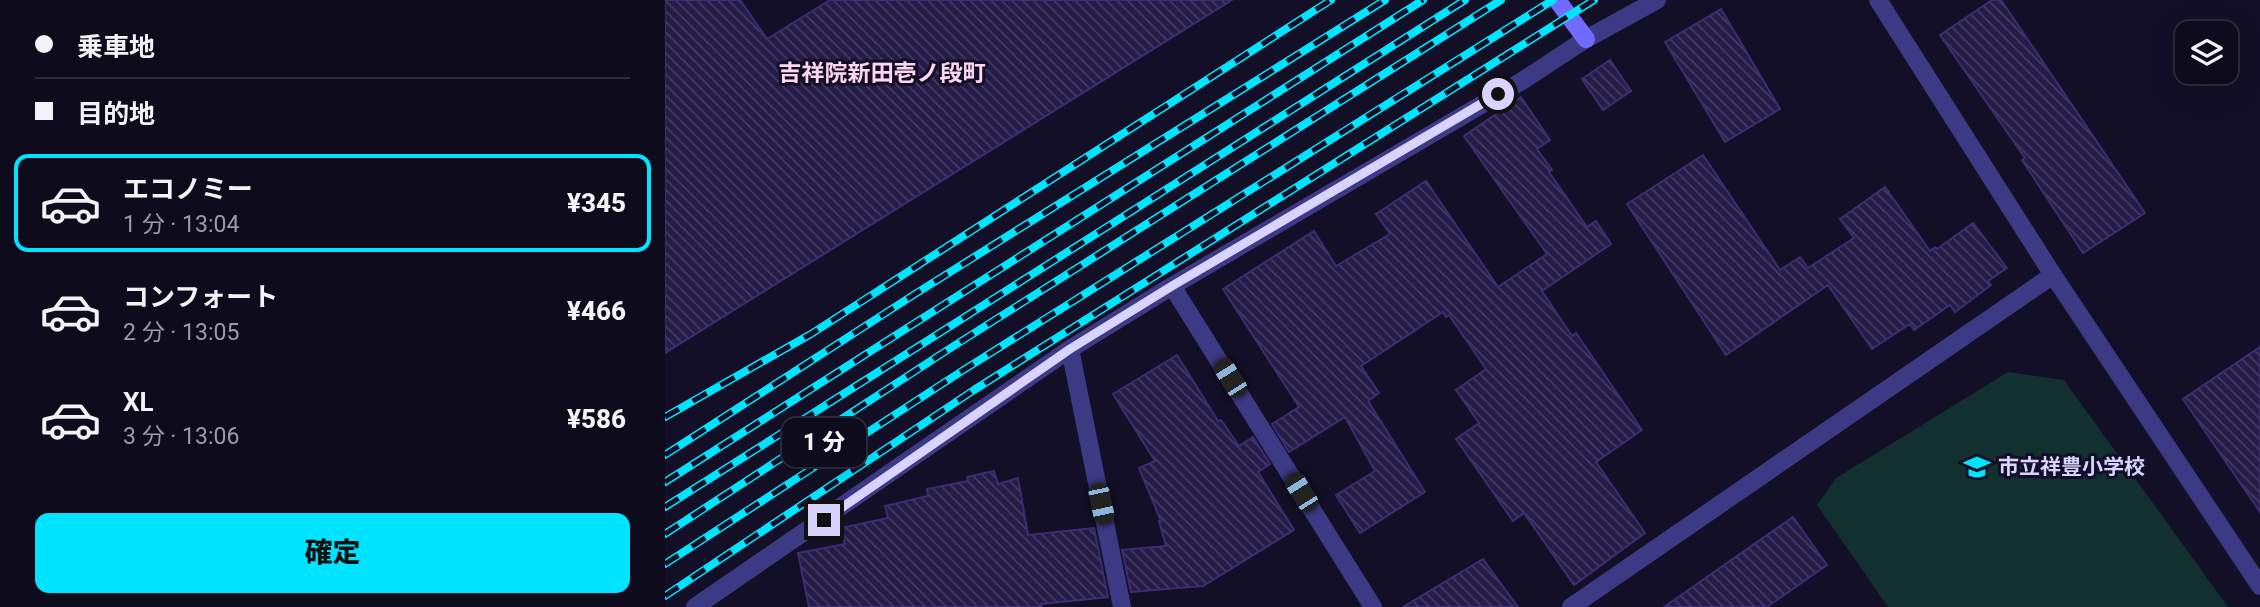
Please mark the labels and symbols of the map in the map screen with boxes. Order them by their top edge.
district label: 吉祥院新田壱ノ段町 [779,60,986,87]
route start [1482,78,1514,110]
car [1210,355,1251,401]
callout: 1 分 [782,419,866,468]
school or university icon: 市立祥豊小学校 [1962,452,1992,482]
place label: 市立祥豊小学校 [1998,455,2145,479]
car [1281,469,1322,515]
car [1087,481,1116,527]
route end [808,504,840,536]

